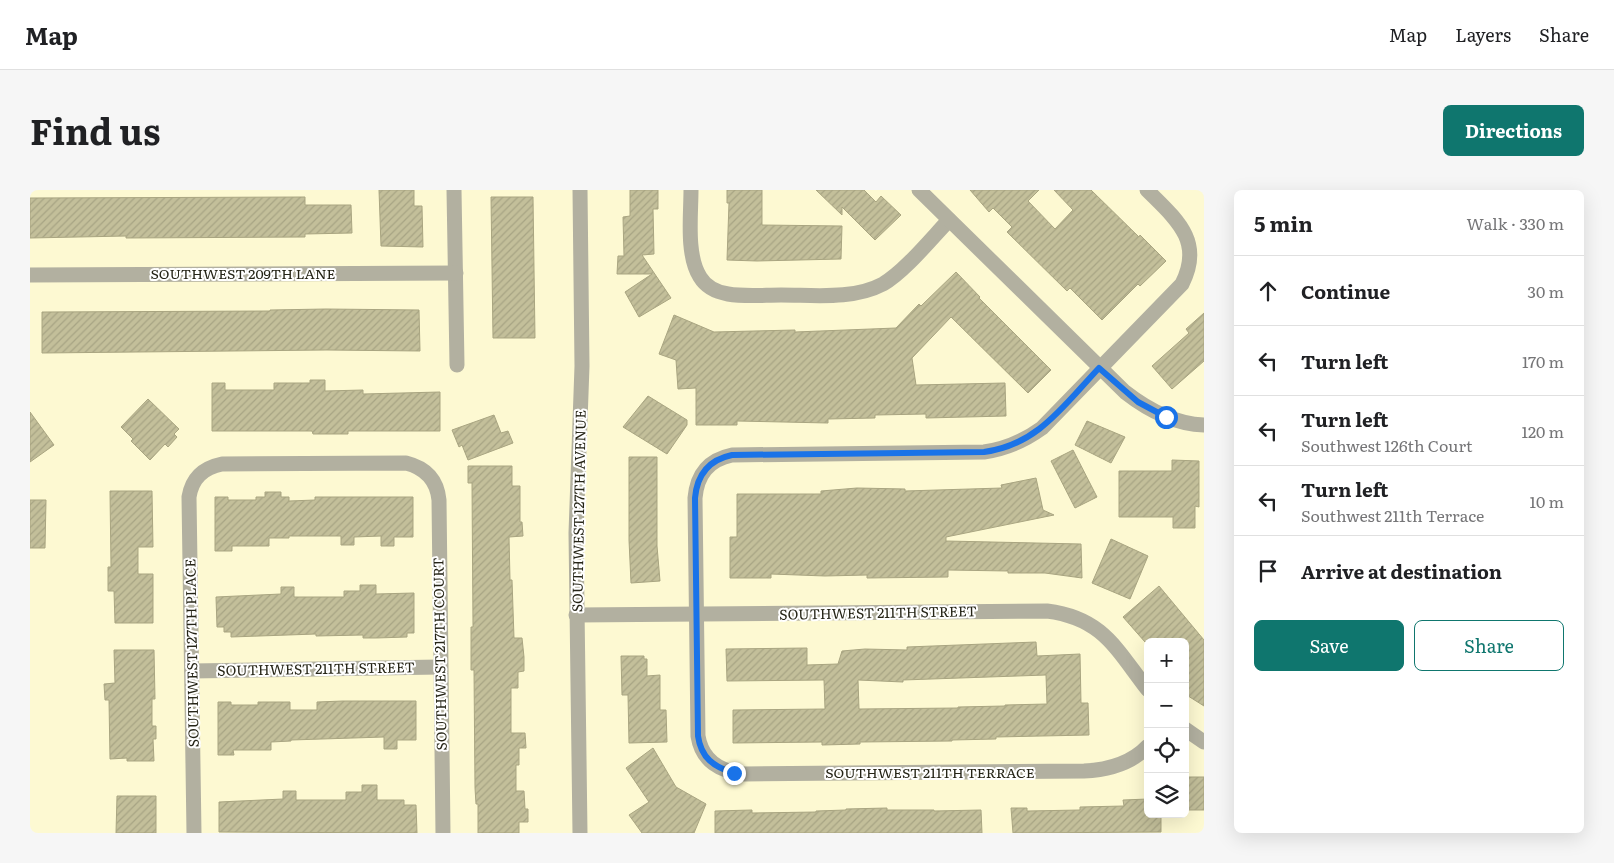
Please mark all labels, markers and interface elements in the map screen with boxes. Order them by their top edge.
text: Map [25,17,78,52]
text: Map [1389,21,1427,48]
text: Layers [1455,21,1511,48]
text: Share [1539,21,1589,48]
text: Find us [30,104,160,156]
button: Directions [1443,105,1584,156]
text: 5 min [1254,207,1313,238]
text: Walk · 330 m [1466,211,1564,235]
street label: SOUTHWEST 209TH LANE [150,263,336,283]
icon: ahead [1254,277,1282,305]
text: Continue [1301,277,1390,305]
text: 30 m [1527,279,1564,303]
icon: left [1254,347,1282,375]
text: Turn left [1301,347,1388,375]
text: 170 m [1522,349,1564,373]
text: Turn left [1301,405,1388,433]
route start [1155,406,1178,429]
street label: SOUTHWEST 127TH AVENUE [566,410,590,612]
icon: left [1254,417,1282,445]
text: 120 m [1521,419,1564,443]
text: Southwest 126th Court [1301,433,1472,457]
text: Turn left [1301,475,1388,503]
icon: left [1254,487,1282,515]
text: 10 m [1530,489,1564,513]
text: Southwest 211th Terrace [1301,503,1484,527]
street label: SOUTHWEST 217TH COURT [427,557,451,751]
icon: arrive [1254,557,1282,585]
text: Arrive at destination [1301,557,1502,585]
street label: SOUTHWEST 127TH PLACE [179,559,203,747]
street label: SOUTHWEST 211TH STREET [779,600,977,624]
button: Save [1254,620,1404,671]
button: Share [1414,620,1564,671]
map controls [1144,638,1189,818]
button: + [1144,638,1189,683]
street label: SOUTHWEST 211TH STREET [217,656,415,680]
button: − [1144,683,1189,728]
button: locate [1144,728,1189,773]
route end [723,762,746,785]
street label: SOUTHWEST 211TH TERRACE [825,762,1035,782]
button: layers [1144,773,1189,818]

